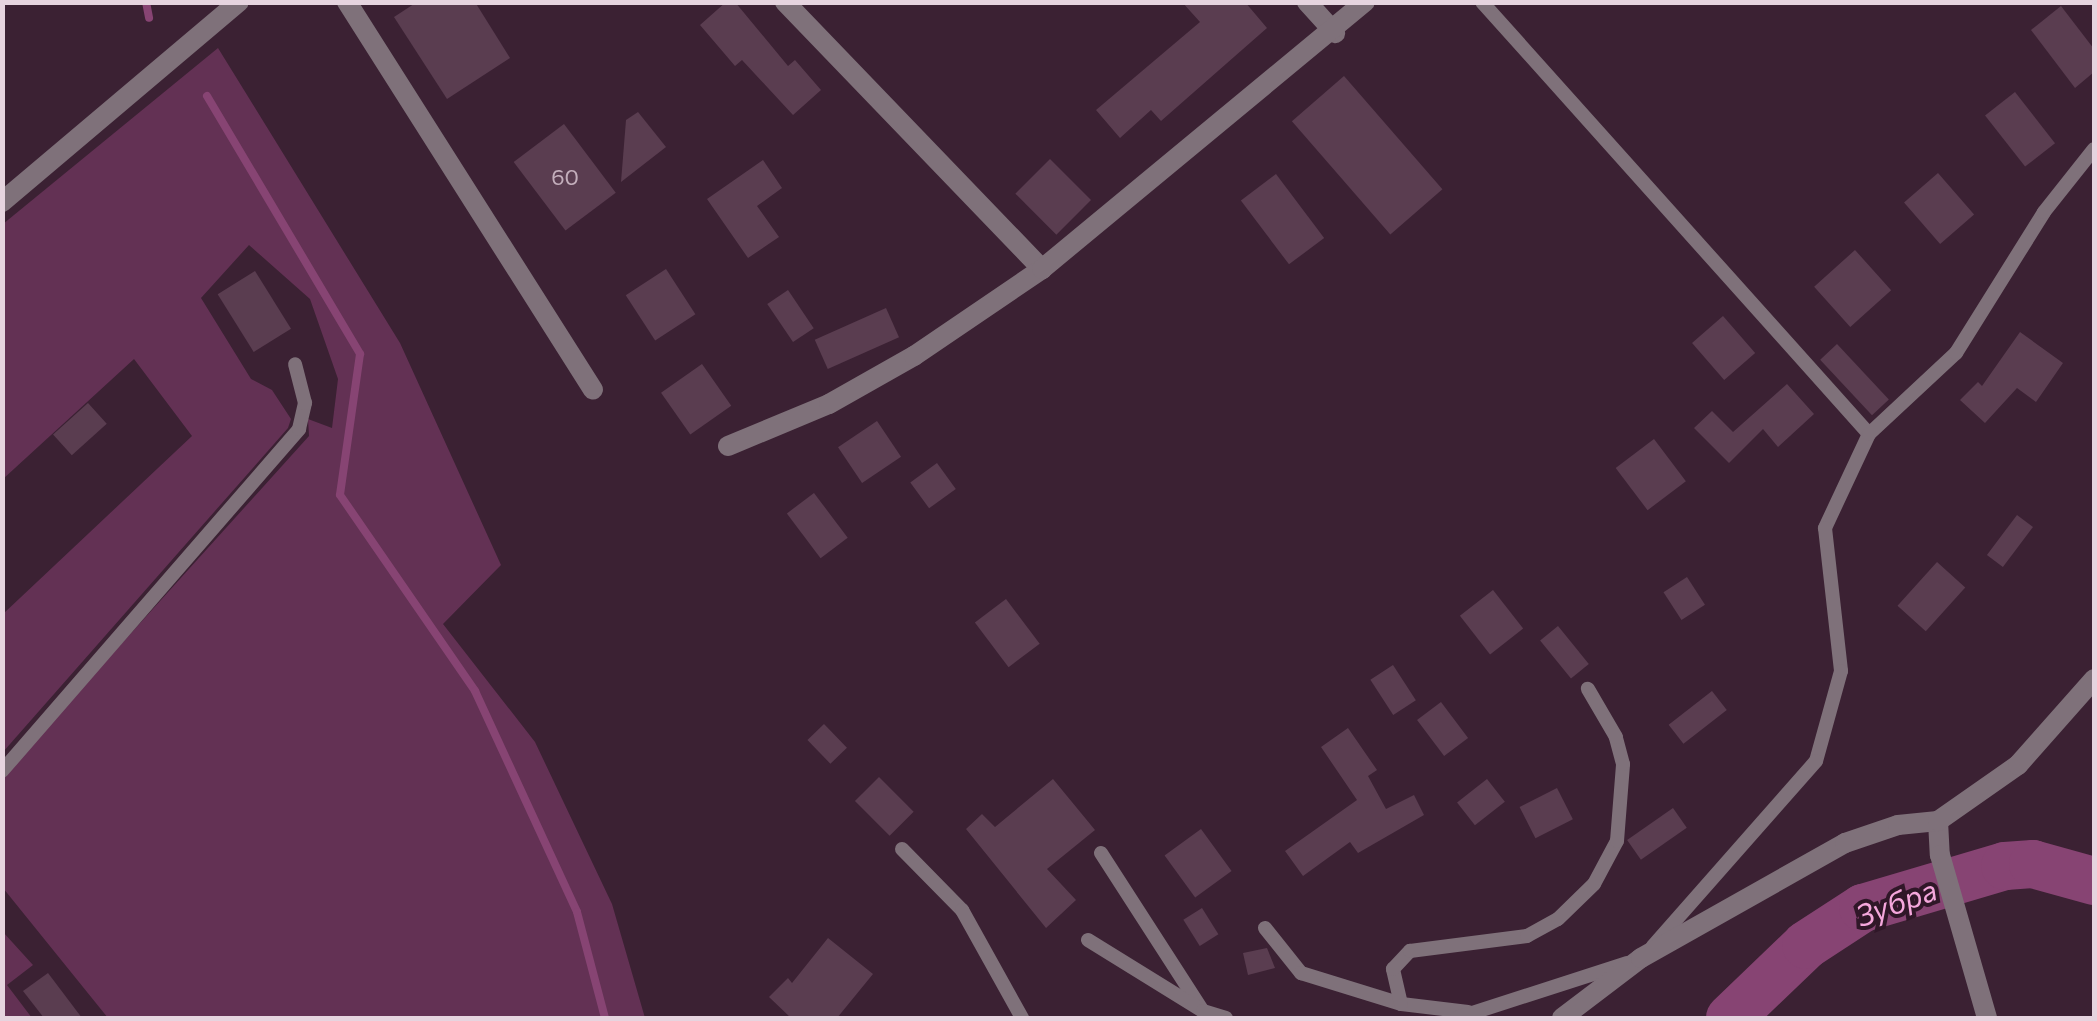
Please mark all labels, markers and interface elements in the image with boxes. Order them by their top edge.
house number: 60 [551,164,579,190]
water label: Зубра [1850,871,1942,933]

